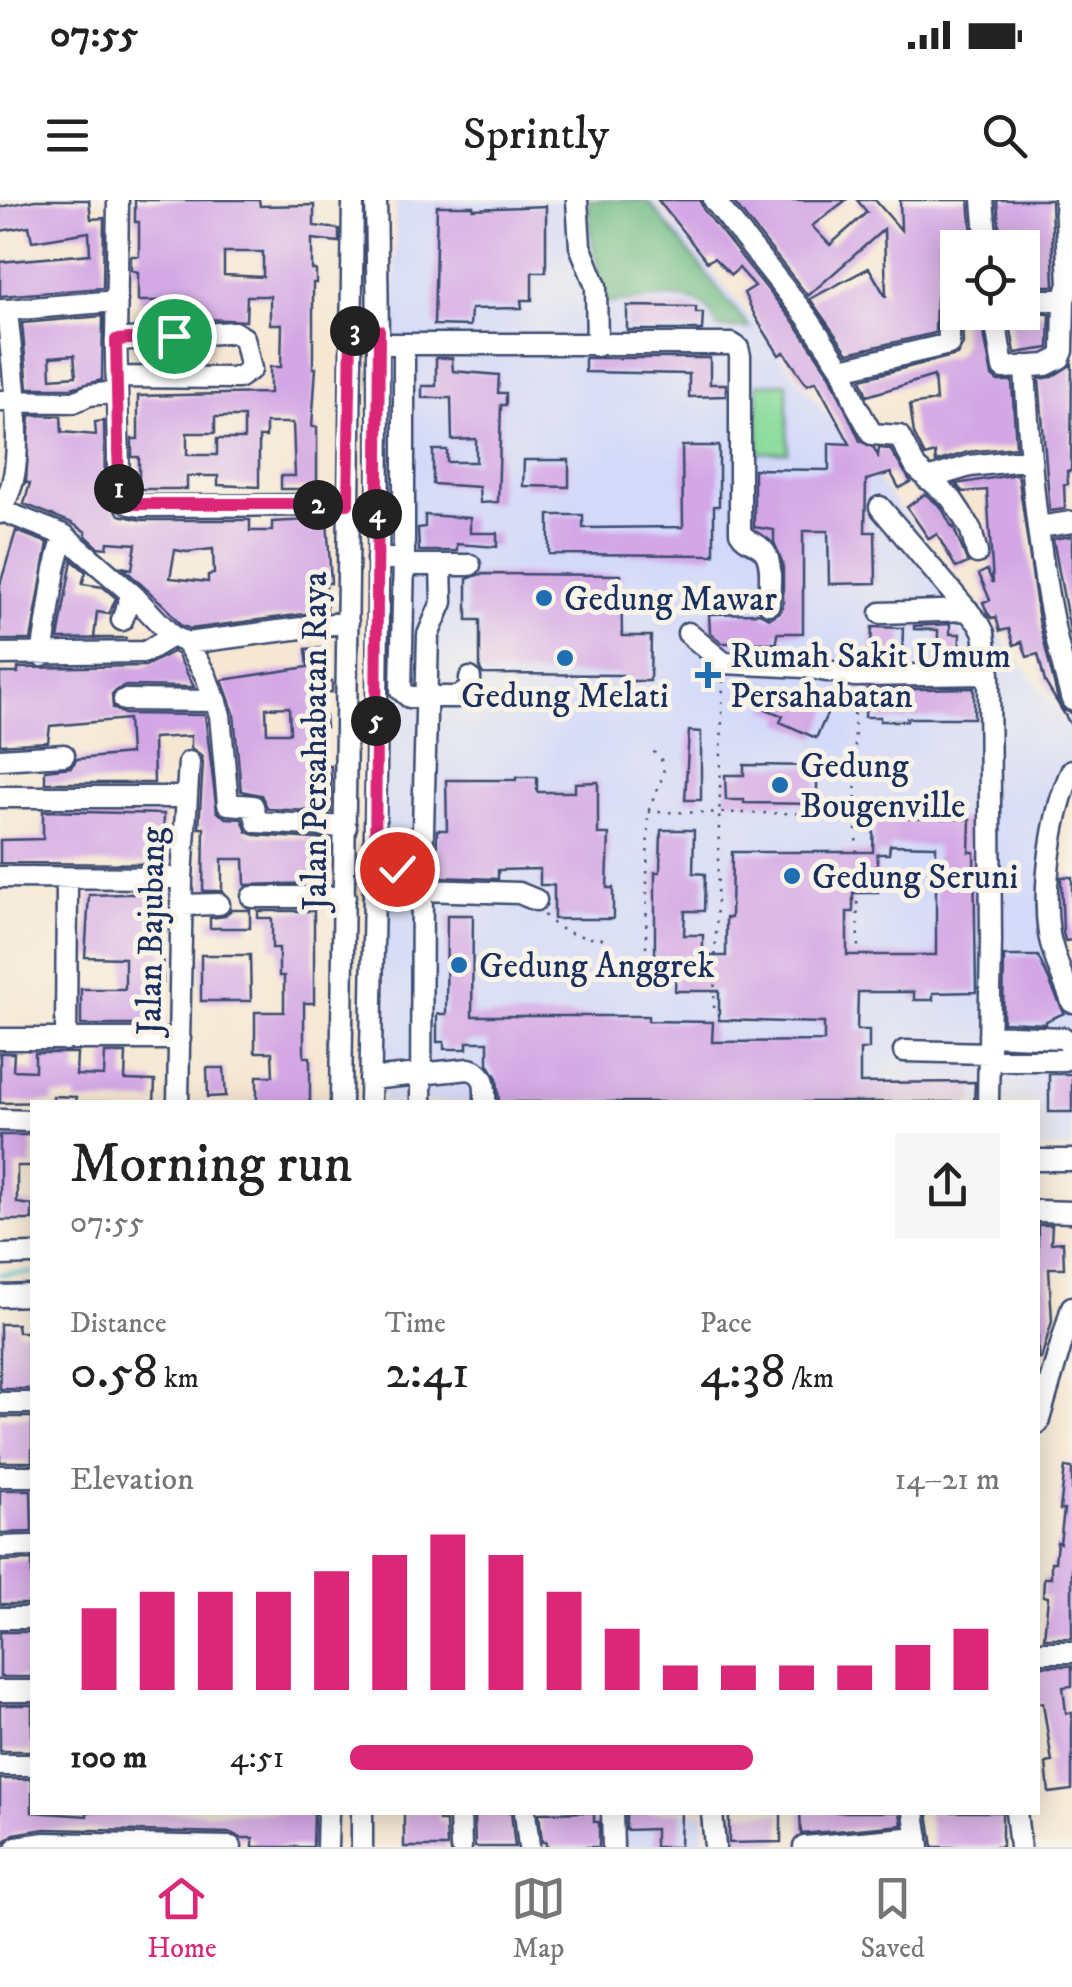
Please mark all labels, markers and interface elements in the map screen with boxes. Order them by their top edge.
text: 07:55 [50,11,138,59]
text: Sprintly [463,107,609,163]
icon: menu [40,108,95,163]
icon: search [977,108,1032,163]
map controls [940,230,1040,330]
button: locate [940,230,1040,330]
pin [132,294,217,379]
pin: 3 [330,306,380,356]
icon: arrive [147,309,202,364]
text: 3 [350,313,360,348]
pin: 1 [94,464,144,514]
text: 1 [114,471,124,506]
pin: 2 [293,480,343,530]
text: 2 [311,487,325,522]
pin: 4 [352,489,402,539]
text: 4 [369,496,385,531]
street label: Jalan Persahabatan Raya [294,571,338,913]
place label: Gedung Mawar [564,578,777,622]
marker: Gedung Mawar [533,587,555,609]
place label: Rumah Sakit Umum Persahabatan [730,635,1011,719]
marker: Gedung Melati [554,647,576,669]
marker: Rumah Sakit Umum Persahabatan [695,662,721,688]
place label: Gedung Melati [461,675,669,719]
pin: 5 [351,696,401,746]
text: 5 [369,703,383,738]
place label: Gedung Bougenville [800,745,966,829]
marker: Gedung Bougenville [769,774,791,796]
street label: Jalan Bajubang [128,826,176,1039]
pin [355,827,440,912]
icon: check [370,842,425,897]
place label: Gedung Seruni [812,856,1018,900]
marker: Gedung Seruni [781,865,803,887]
place label: Gedung Anggrek [479,945,715,989]
marker: Gedung Anggrek [448,954,470,976]
text: Morning run [70,1131,352,1200]
button: share [895,1133,1000,1238]
text: 07:55 [70,1203,144,1243]
text: Distance [70,1306,166,1341]
text: Time [385,1306,446,1341]
text: Pace [700,1306,752,1341]
text: 0.58 [70,1341,158,1404]
text: 2:41 [385,1341,470,1404]
text: 4:38 [700,1341,786,1404]
text: km [158,1361,199,1396]
text: /km [786,1361,834,1396]
text: Elevation [70,1460,194,1500]
text: 14–21 m [895,1460,1000,1500]
text: 100 m [70,1738,147,1778]
text: 4:51 [230,1738,284,1778]
tab: Home [147,1871,216,1966]
tab: Map [511,1871,566,1966]
tab: Saved [860,1871,925,1966]

